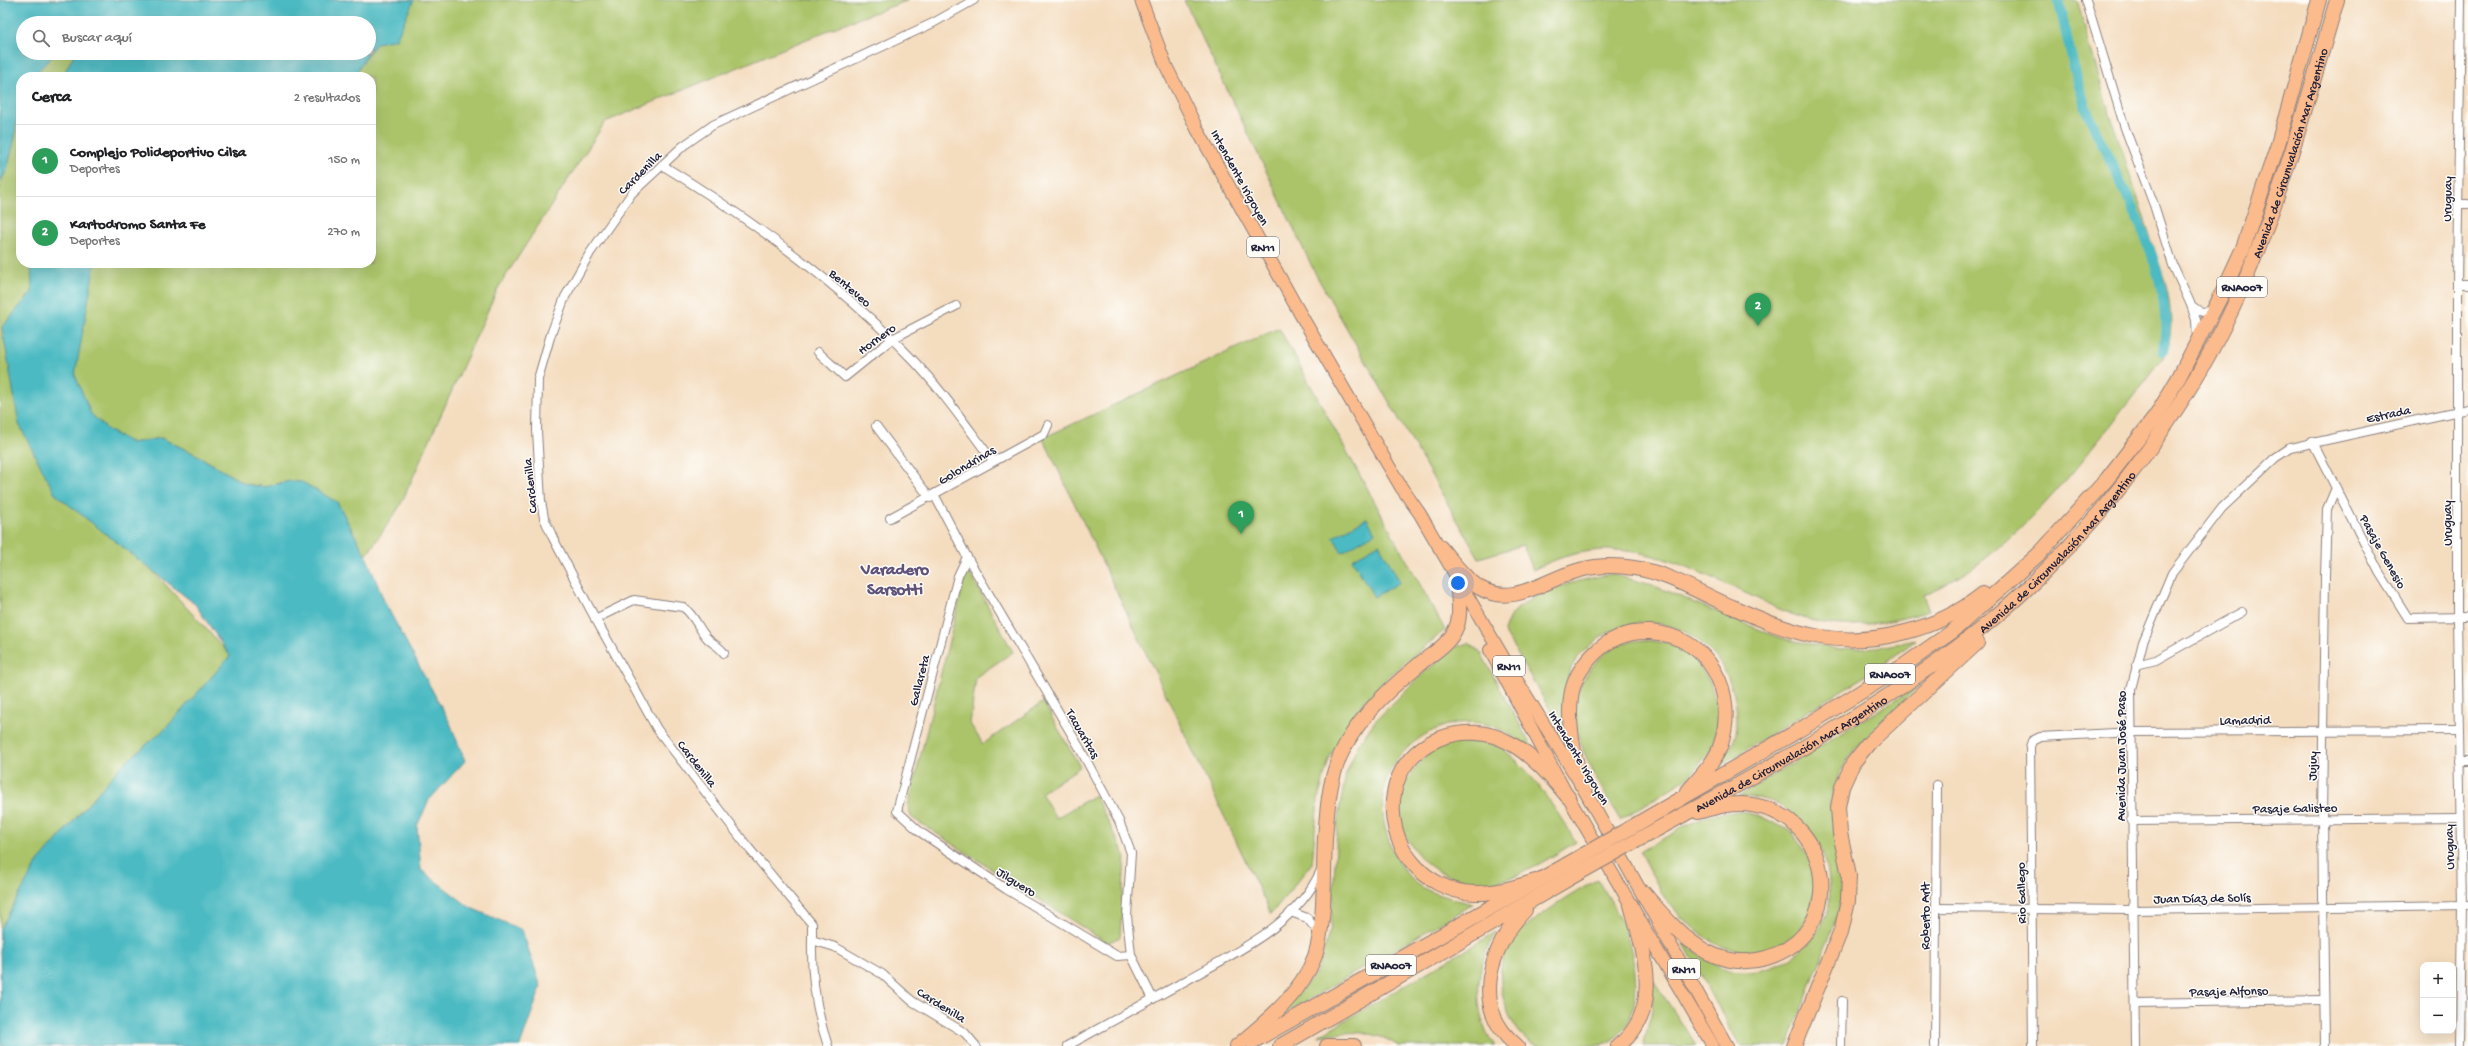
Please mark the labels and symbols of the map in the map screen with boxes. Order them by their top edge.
street label: Avenida de Circunvalación Mar Argentino [2250,46,2333,261]
street label: Intendente Irigoyen [1206,128,1272,229]
street label: Cardenilla [616,148,666,199]
street label: Uruguay [2441,176,2456,222]
road number: RN11 [1247,237,1279,257]
street label: Benteveo [825,266,874,311]
road number: RNA007 [2217,277,2267,297]
pin: 2 [1745,293,1771,326]
street label: Hornero [856,321,899,359]
street label: Estrada [2365,403,2413,427]
street label: Golondrinas [936,443,1000,489]
street label: Cardenilla [521,457,542,514]
street label: Avenida de Circunvalación Mar Argentino [1977,469,2140,637]
street label: Uruguay [2441,500,2456,546]
pin: 1 [1228,501,1254,534]
street label: Pasaje Genesio [2355,512,2408,592]
district label: Varadero Sarsotti [860,561,929,601]
your location [1448,573,1468,593]
street label: Gallareta [907,653,934,708]
road number: RN11 [1493,656,1525,676]
road number: RNA007 [1865,664,1915,684]
street label: Avenida Juan José Paso [2115,690,2130,821]
street label: Avenida de Circunvalación Mar Argentino [1693,693,1891,817]
street label: Tacuaritas [1061,706,1103,763]
street label: Intendente Irigoyen [1544,709,1612,809]
street label: Lamadrid [2219,714,2272,729]
street label: Cardenilla [673,738,719,791]
street label: Jujuy [2306,751,2321,781]
street label: Pasaje Galisteo [2252,801,2338,818]
street label: Uruguay [2442,823,2459,870]
street label: Rio Gallego [2014,862,2031,924]
street label: Jilguero [993,865,1039,901]
street label: Roberto Arlt [1919,881,1934,950]
street label: Juan Díaz de Solís [2153,891,2252,908]
road number: RNA007 [1366,955,1416,975]
road number: RN11 [1668,959,1700,979]
street label: Pasaje Alfonso [2188,984,2269,1001]
street label: Cardenilla [913,985,969,1027]

